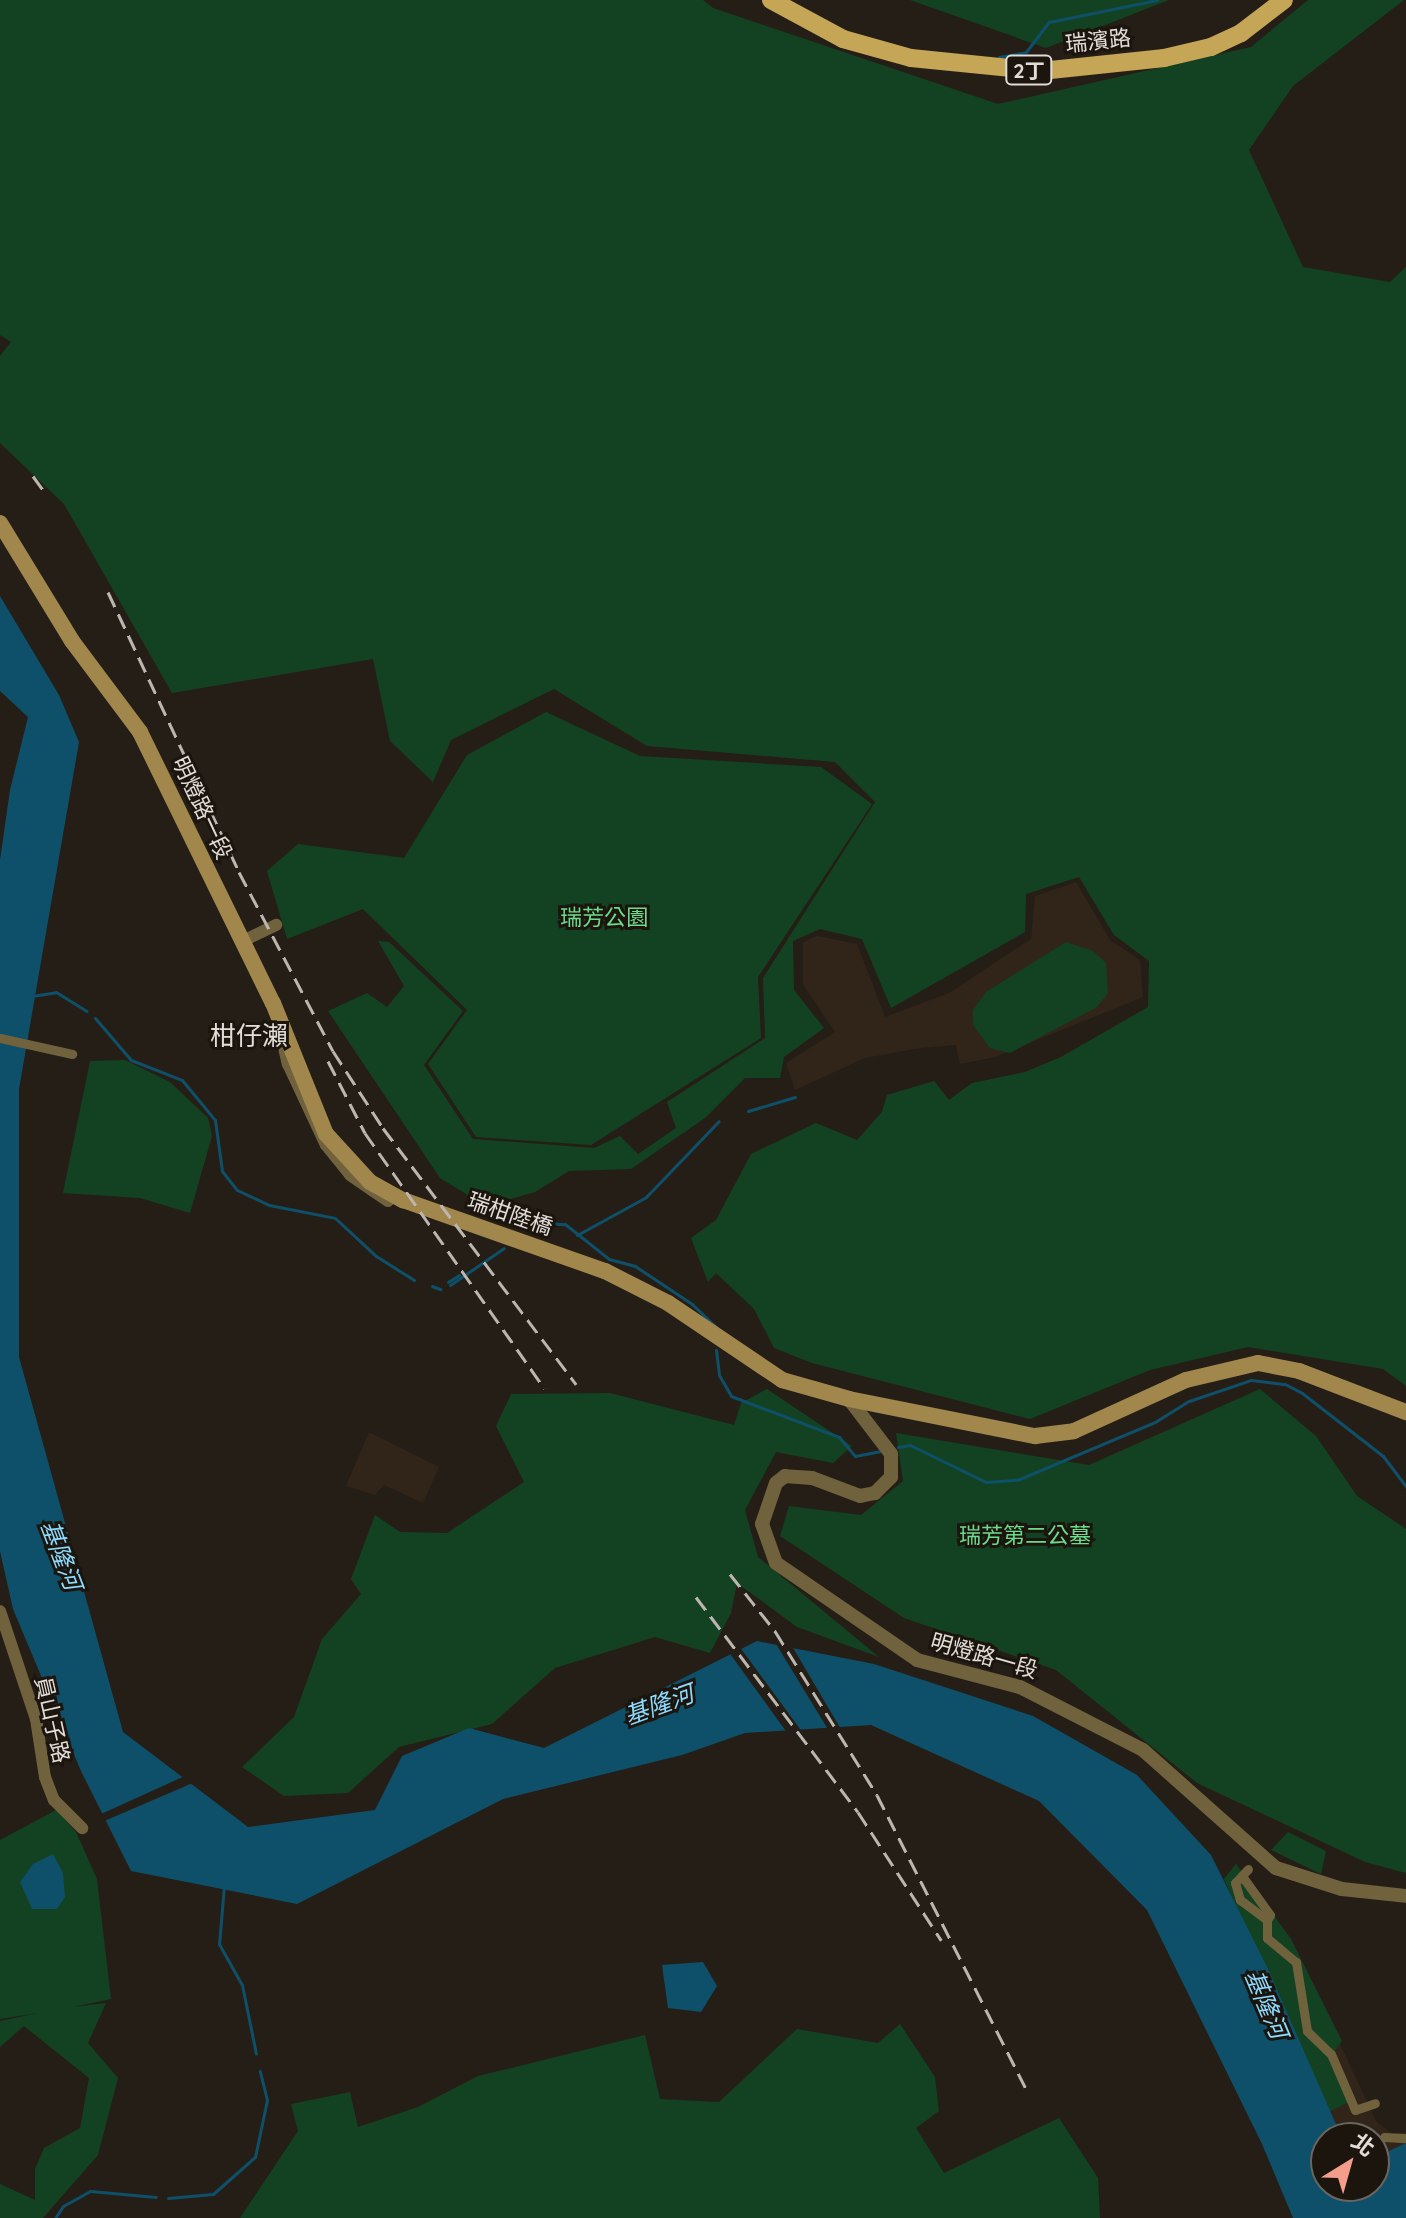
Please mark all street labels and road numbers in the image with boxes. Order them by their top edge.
street label: 瑞濱路 [1064,24,1132,58]
road number: 2丁 [1005,54,1053,86]
street label: 明燈路一段 [167,753,237,863]
street label: 瑞柑陸橋 [464,1187,556,1241]
street label: 明燈路一段 [927,1628,1041,1684]
street label: 員山子路 [29,1674,75,1766]

